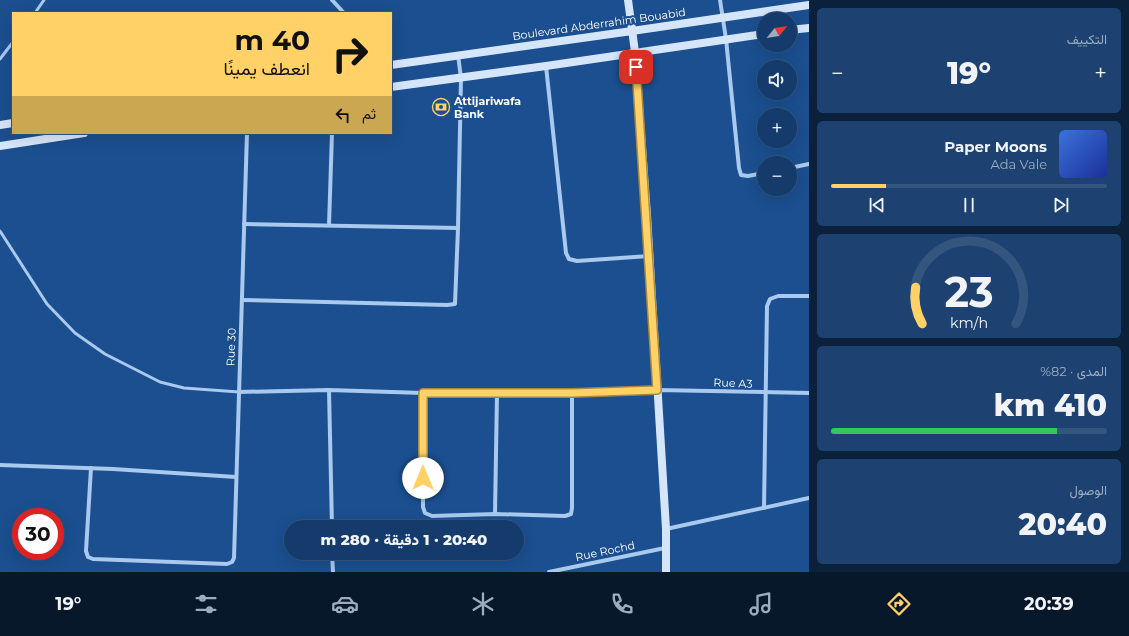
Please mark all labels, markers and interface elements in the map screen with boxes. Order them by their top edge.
street label: Boulevard Abderrahim Bouabid [511,5,687,43]
north arrow [757,12,797,52]
map controls [757,12,797,196]
text: 40 m [234,23,310,57]
icon: right [324,28,376,80]
text: التكييف [1067,31,1107,47]
pin [619,50,653,84]
text: 19° [947,55,991,92]
icon: arrive [625,56,647,78]
text: انعطف يمينًا [224,58,310,80]
button: sound [757,60,797,100]
text: − [831,60,844,87]
text: + [1094,60,1107,87]
place label: Attijariwafa Bank [453,94,521,121]
bank icon: Attijariwafa Bank [431,97,451,117]
icon: left [332,104,354,126]
text: ثم [362,104,376,123]
button: + [757,108,797,148]
text: Paper Moons [944,137,1047,156]
button: − [757,156,797,196]
text: Ada Vale [990,156,1047,172]
icon: previous [866,194,888,216]
icon: pause [958,194,980,216]
icon: next [1050,194,1072,216]
text: 23 [944,267,994,317]
text: km/h [950,314,988,332]
street label: Rue 30 [223,328,239,366]
text: المدى · 82% [1040,363,1107,379]
street label: Rue A3 [713,375,753,391]
text: 410 km [994,387,1107,424]
position arrow [402,457,444,499]
text: الوصول [1069,482,1107,498]
text: 20:40 [1018,506,1107,543]
speed limit sign: 30 [12,508,64,560]
text: 20:40 · 1 دقيقة · 280 m [321,530,487,549]
street label: Rue Rochd [574,538,636,564]
icon: filters [192,590,220,618]
icon: car [331,590,359,618]
icon: climate [469,590,497,618]
icon: phone [608,590,636,618]
icon: music [747,590,775,618]
icon: directions [885,590,913,618]
text: 19° [55,593,81,615]
text: 20:39 [1024,593,1074,615]

